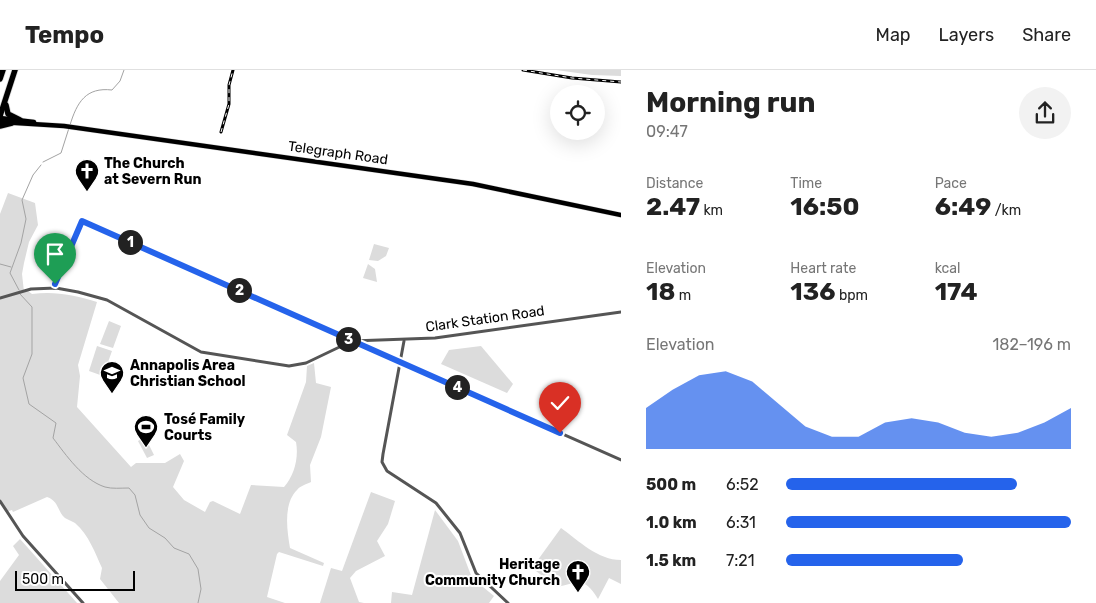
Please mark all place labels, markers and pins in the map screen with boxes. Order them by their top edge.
place label: The Church at Severn Run [104,155,201,188]
church icon: The Church at Severn Run [74,158,100,192]
pin: 1 [118,230,142,254]
pin [34,233,76,284]
pin: 2 [226,278,252,302]
pin: 3 [336,326,360,352]
place label: Annapolis Area Christian School [130,357,246,390]
school or university icon: Annapolis Area Christian School [99,360,125,394]
pin: 4 [444,374,470,400]
pin [539,382,581,433]
place label: Tosé Family Courts [164,411,246,444]
sports icon: Tosé Family Courts [133,414,159,448]
place label: Heritage Community Church [425,556,560,589]
church icon: Heritage Community Church [565,559,591,593]

